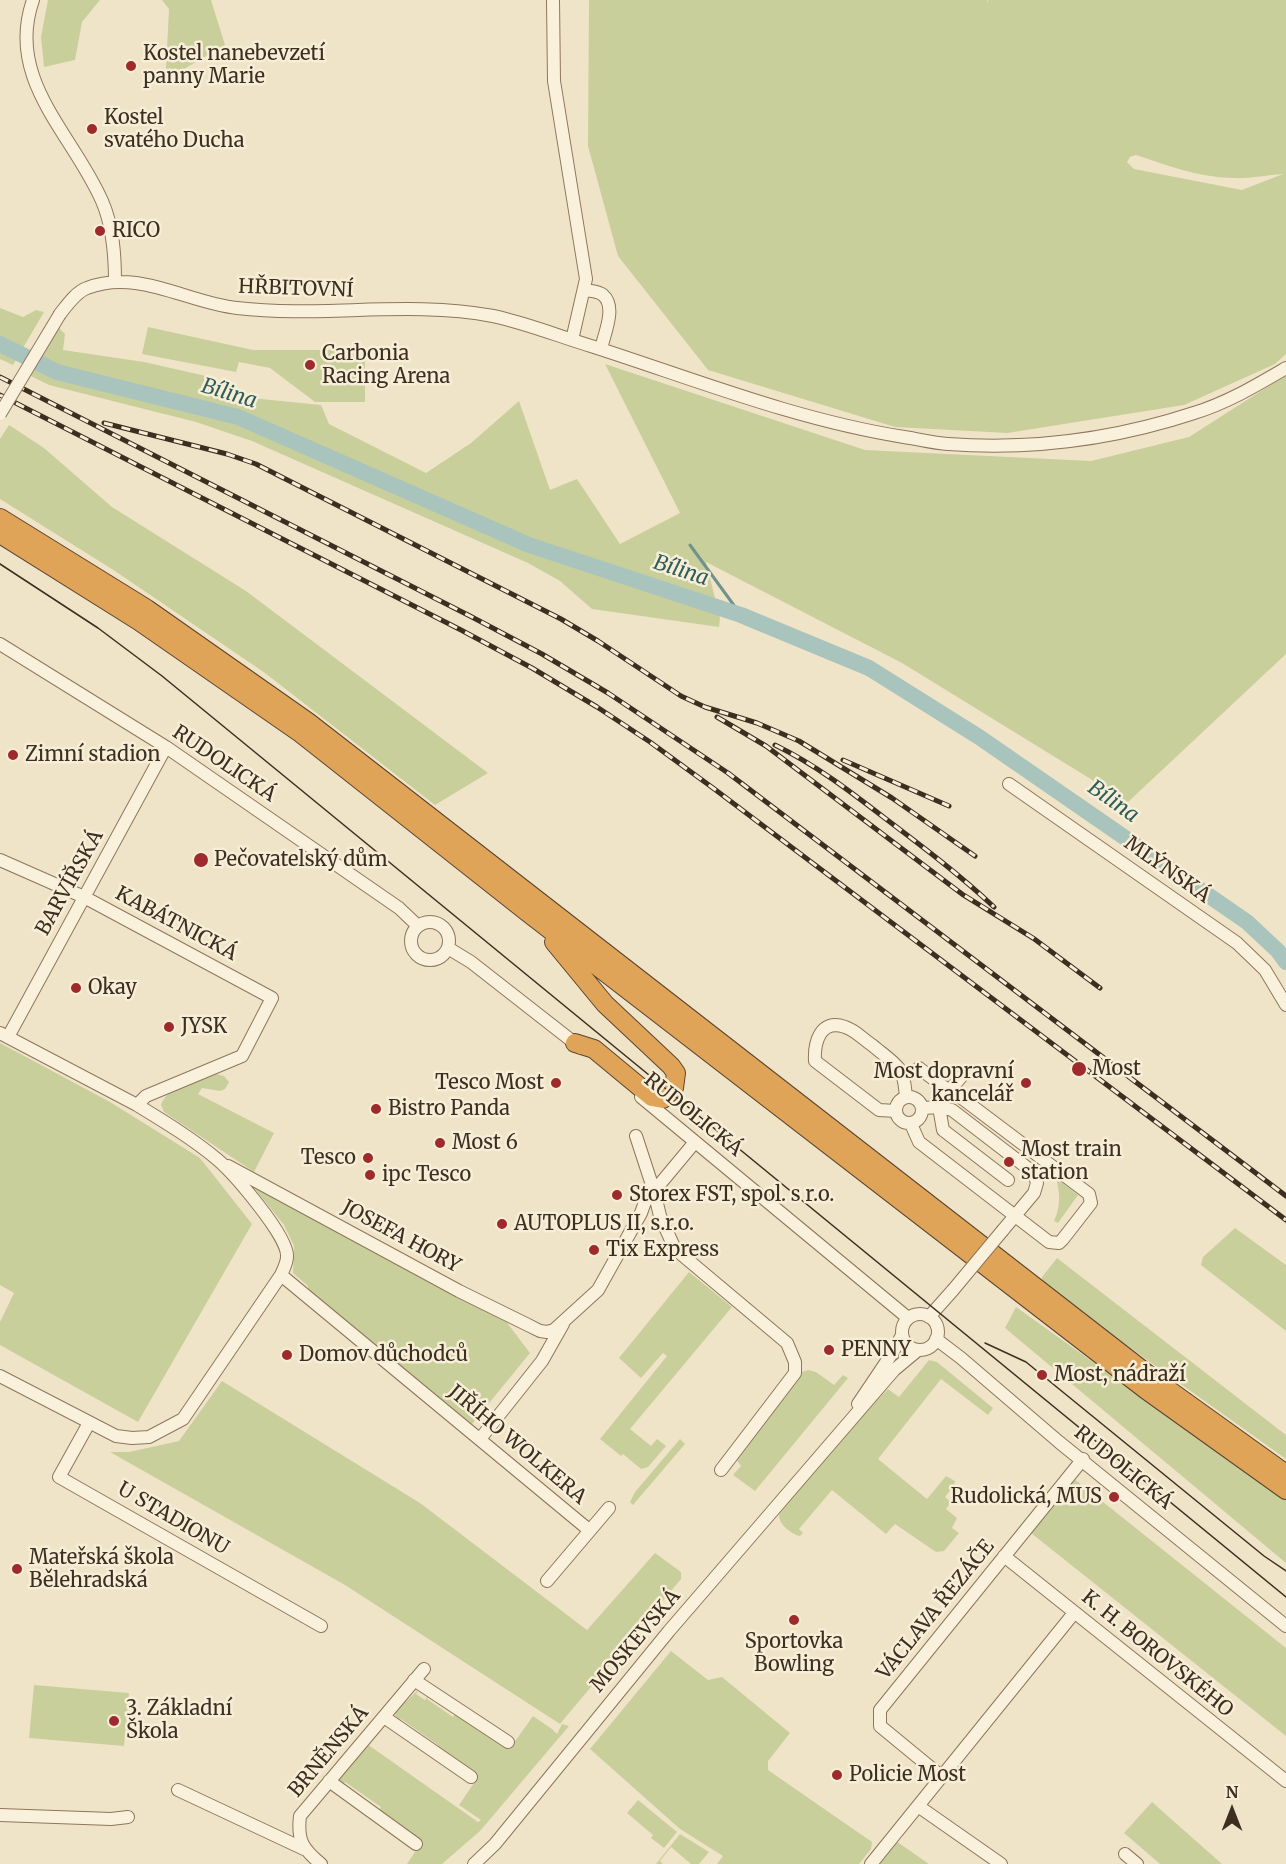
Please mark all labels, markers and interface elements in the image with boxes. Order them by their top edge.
place label: Kostel nanebevzetí panny Marie [143,42,325,89]
marker: Kostel nanebevzetí panny Marie [124,59,138,73]
place label: Kostel svatého Ducha [104,106,244,153]
marker: Kostel svatého Ducha [85,122,99,136]
place label: RICO [112,219,160,243]
marker: RICO [93,224,107,238]
street label: HŘBITOVNÍ [238,275,354,303]
place label: Carbonia Racing Arena [322,342,450,389]
marker: Carbonia Racing Arena [303,358,317,372]
water label: Bílina [198,374,260,414]
water label: Bílina [650,550,712,592]
street label: RUDOLICKÁ [168,721,280,807]
place label: Zimní stadion [25,743,161,767]
marker: Zimní stadion [6,748,20,762]
water label: Bílina [1083,776,1143,828]
street label: BARVÍŘSKÁ [31,826,109,940]
street label: MLÝNSKÁ [1119,832,1215,908]
place label: Pečovatelský dům [214,848,388,872]
marker: Pečovatelský dům [192,851,210,869]
street label: KABÁTNICKÁ [111,882,241,966]
place label: Okay [88,976,137,1000]
marker: Okay [69,981,83,995]
place label: JYSK [181,1015,227,1039]
marker: JYSK [162,1020,176,1034]
place label: Most [1092,1057,1141,1081]
place label: Most dopravní kancelář [874,1060,1014,1107]
marker: Most [1070,1060,1088,1078]
street label: RUDOLICKÁ [639,1068,747,1162]
place label: Tesco Most [435,1071,544,1095]
marker: Tesco Most [549,1076,563,1090]
marker: Most dopravní kancelář [1019,1076,1033,1090]
place label: Bistro Panda [388,1097,510,1121]
marker: Bistro Panda [369,1102,383,1116]
place label: Most 6 [452,1131,518,1155]
marker: Most 6 [433,1136,447,1150]
place label: Most train station [1021,1138,1122,1185]
place label: Tesco [301,1146,356,1170]
marker: Tesco [361,1151,375,1165]
marker: Most train station [1002,1155,1016,1169]
place label: ipc Tesco [382,1163,471,1187]
marker: ipc Tesco [363,1168,377,1182]
place label: Storex FST, spol. s r.o. [629,1183,834,1207]
marker: Storex FST, spol. s r.o. [610,1188,624,1202]
street label: JOSEFA HORY [338,1196,464,1278]
place label: AUTOPLUS II, s.r.o. [514,1212,694,1236]
marker: AUTOPLUS II, s.r.o. [495,1217,509,1231]
place label: Tix Express [606,1238,719,1262]
marker: Tix Express [587,1243,601,1257]
place label: PENNY [841,1338,911,1362]
place label: Domov důchodců [299,1343,468,1367]
marker: PENNY [822,1343,836,1357]
marker: Domov důchodců [280,1348,294,1362]
place label: Most, nádraží [1054,1363,1186,1387]
marker: Most, nádraží [1035,1368,1049,1382]
street label: JIŘÍHO WOLKERA [443,1380,591,1510]
street label: RUDOLICKÁ [1069,1421,1177,1515]
street label: U STADIONU [113,1478,233,1560]
place label: Rudolická, MUS [951,1485,1102,1509]
marker: Rudolická, MUS [1107,1490,1121,1504]
street label: VÁCLAVA ŘEZÁČE [872,1535,1000,1685]
place label: Mateřská škola Bělehradská [29,1546,174,1593]
marker: Mateřská škola Bělehradská [10,1562,24,1576]
street label: MOSKEVSKÁ [586,1585,686,1697]
street label: K. H. BOROVSKÉHO [1076,1586,1238,1722]
marker: Sportovka Bowling [787,1613,801,1627]
place label: Sportovka Bowling [745,1630,843,1677]
place label: 3. Základní Škola [126,1697,232,1744]
street label: BRNĚNSKÁ [284,1702,374,1802]
marker: 3. Základní Škola [107,1714,121,1728]
place label: Policie Most [849,1763,966,1787]
marker: Policie Most [830,1768,844,1782]
north arrow [1202,1780,1262,1840]
text: N [1226,1782,1238,1802]

